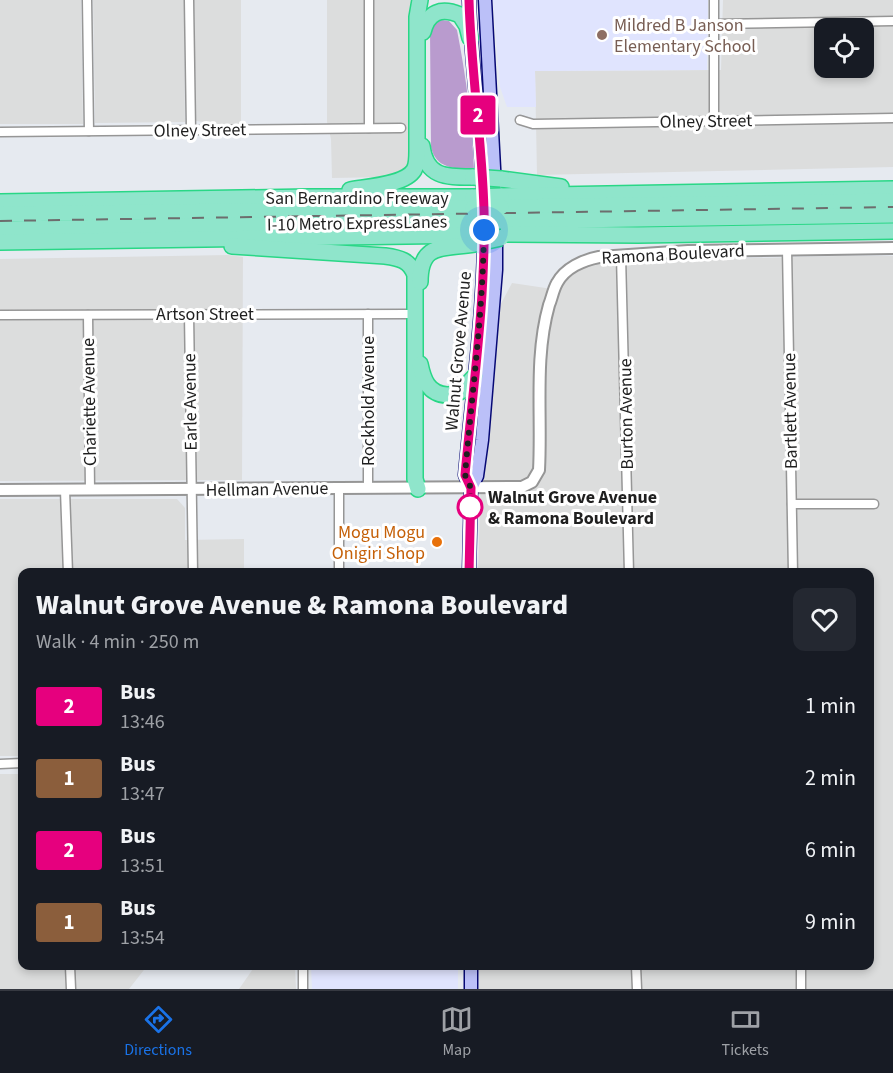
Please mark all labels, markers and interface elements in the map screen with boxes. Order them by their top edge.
place label: Mildred B Janson Elementary School [614,13,756,59]
map controls [814,18,874,78]
button: locate [814,18,874,78]
marker: Mildred B Janson Elementary School [595,28,609,42]
line badge: 2 [458,96,498,134]
text: 2 [472,100,484,130]
street label: Olney Street [660,108,752,135]
street label: Olney Street [154,117,246,144]
street label: San Bernardino Freeway [265,186,449,211]
street label: I-10 Metro ExpressLanes [267,209,447,238]
your location [469,215,499,245]
street label: Ramona Boulevard [601,238,745,271]
street label: Walnut Grove Avenue [439,270,478,432]
street label: Artson Street [156,302,254,327]
street label: Rockhold Avenue [356,336,381,466]
street label: Chariette Avenue [76,338,103,466]
street label: Earle Avenue [177,353,204,451]
street label: Bartlett Avenue [777,353,804,469]
street label: Burton Avenue [613,358,640,470]
street label: Hellman Avenue [205,476,329,503]
place label: Walnut Grove Avenue & Ramona Boulevard [488,485,657,531]
marker: Walnut Grove Avenue & Ramona Boulevard [457,494,483,520]
place label: Mogu Mogu Onigiri Shop [332,520,425,566]
marker: Mogu Mogu Onigiri Shop [430,535,444,549]
text: Walnut Grove Avenue & Ramona Boulevard [36,585,568,625]
button: heart [793,588,856,651]
text: Walk · 4 min · 250 m [36,628,199,656]
text: Bus [120,676,156,708]
text: 1 min [805,690,856,722]
text: 2 [63,691,75,721]
text: 13:46 [120,708,165,736]
text: Bus [120,748,156,780]
text: 2 min [805,762,856,794]
text: 1 [63,763,75,793]
text: 13:47 [120,780,165,808]
text: Bus [120,820,156,852]
text: 6 min [805,834,856,866]
text: 2 [63,835,75,865]
text: 13:51 [120,852,165,880]
text: Bus [120,892,156,924]
text: 9 min [805,906,856,938]
text: 1 [63,907,75,937]
text: 13:54 [120,924,165,952]
tab: Directions [124,1003,192,1061]
tab: Map [440,1003,473,1061]
tab: Tickets [722,1003,769,1061]

